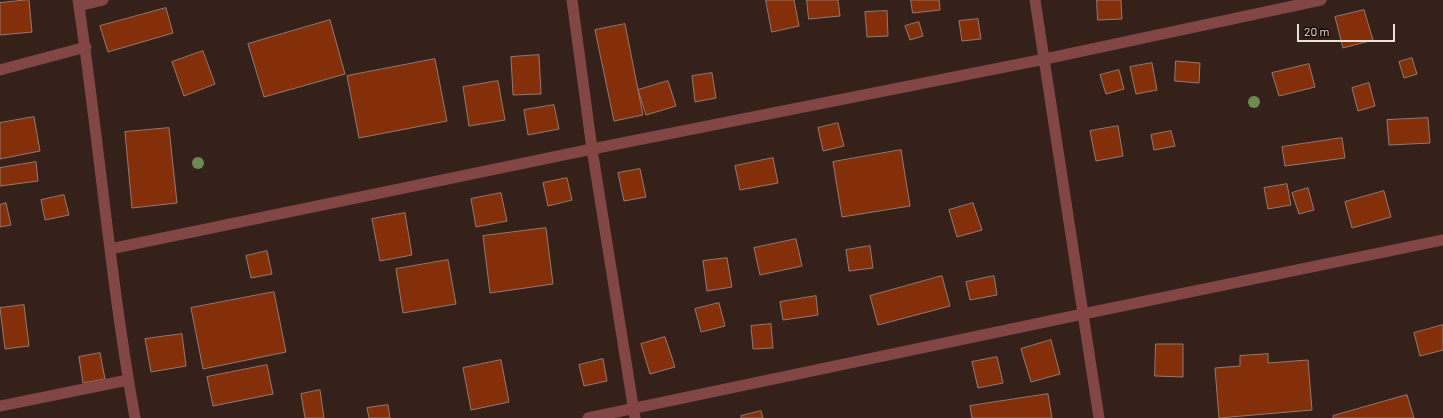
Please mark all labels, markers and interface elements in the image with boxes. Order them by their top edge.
scale bar [1299,16,1397,42]
text: 20 m [1304,24,1330,38]

